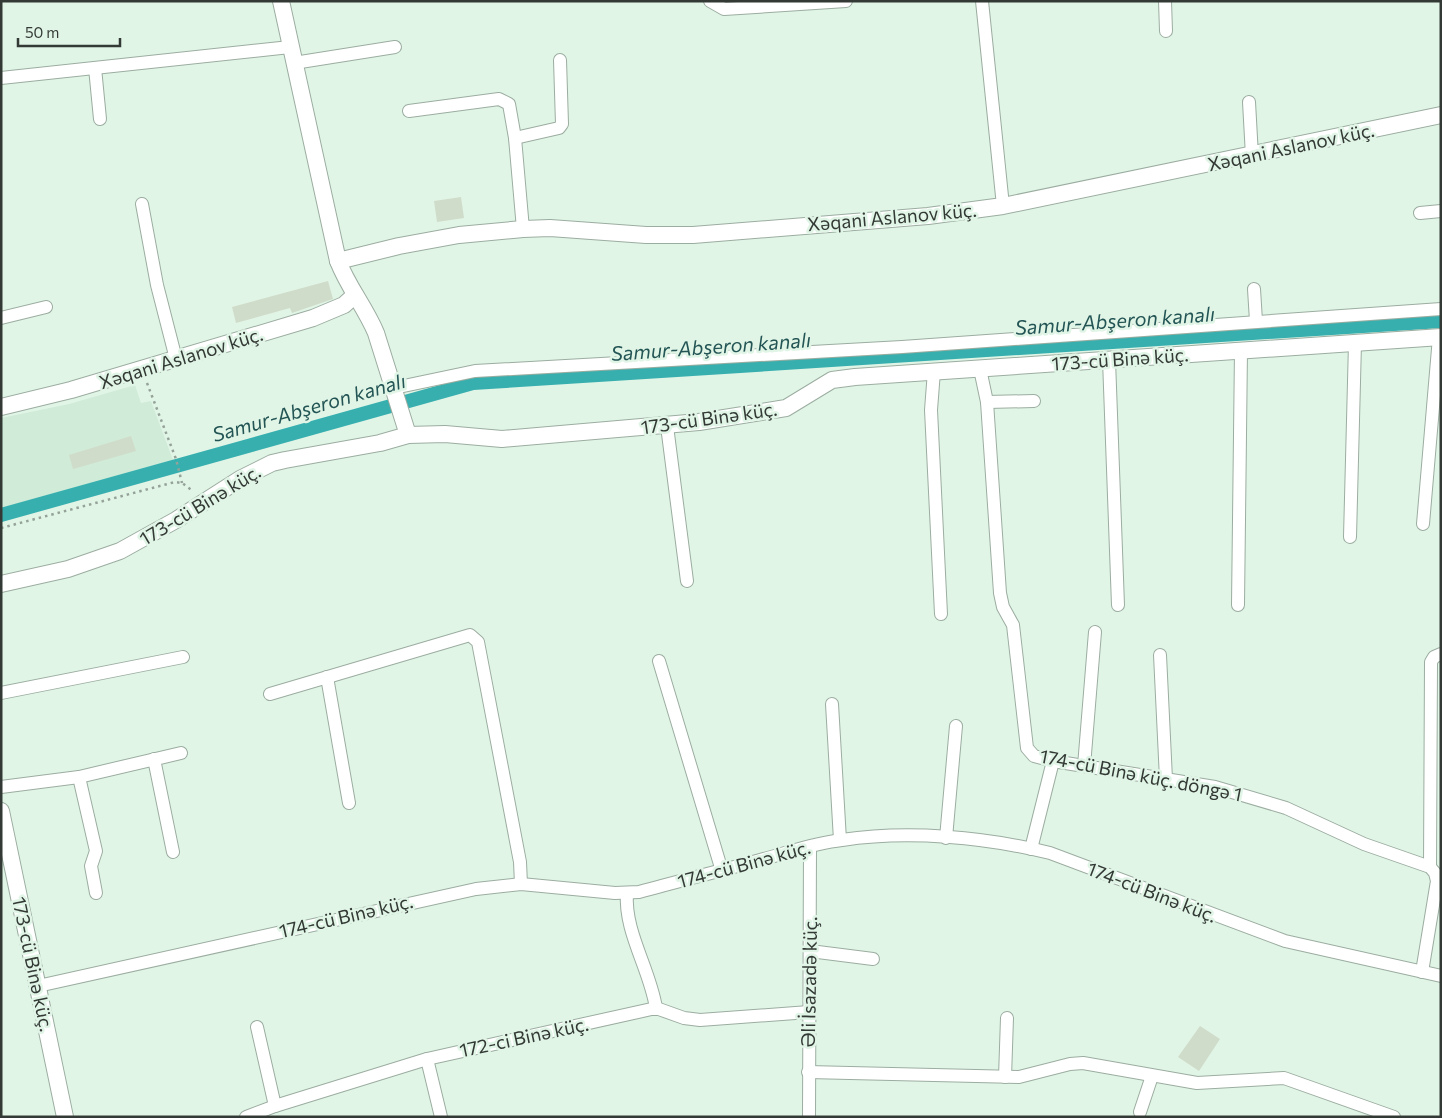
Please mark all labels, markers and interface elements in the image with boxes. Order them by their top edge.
scale bar [18,15,120,47]
text: 50 m [25,23,59,41]
street label: Xəqani Aslanov küç. [1205,118,1376,175]
street label: Xəqani Aslanov küç. [806,198,978,235]
water label: Samur-Abşeron kanalı [1014,301,1216,339]
street label: Xəqani Aslanov küç. [96,322,265,393]
water label: Samur-Abşeron kanalı [610,327,812,365]
street label: 173-cü Binə küç. [1051,342,1189,375]
water label: Samur-Abşeron kanalı [209,368,408,446]
street label: 173-cü Binə küç. [639,397,778,438]
street label: 173-cü Binə küç. [135,459,264,550]
street label: 174-cü Binə küç. döngə 1 [1038,744,1244,805]
street label: 174-cü Binə küç. [675,835,813,892]
street label: 174-cü Binə küç. [1084,856,1220,927]
street label: 174-cü Binə küç. [277,889,415,942]
street label: 173-cü Binə küç. [8,894,59,1033]
street label: Əli İsazadə küç. [796,916,821,1048]
street label: 172-ci Binə küç. [457,1012,590,1061]

